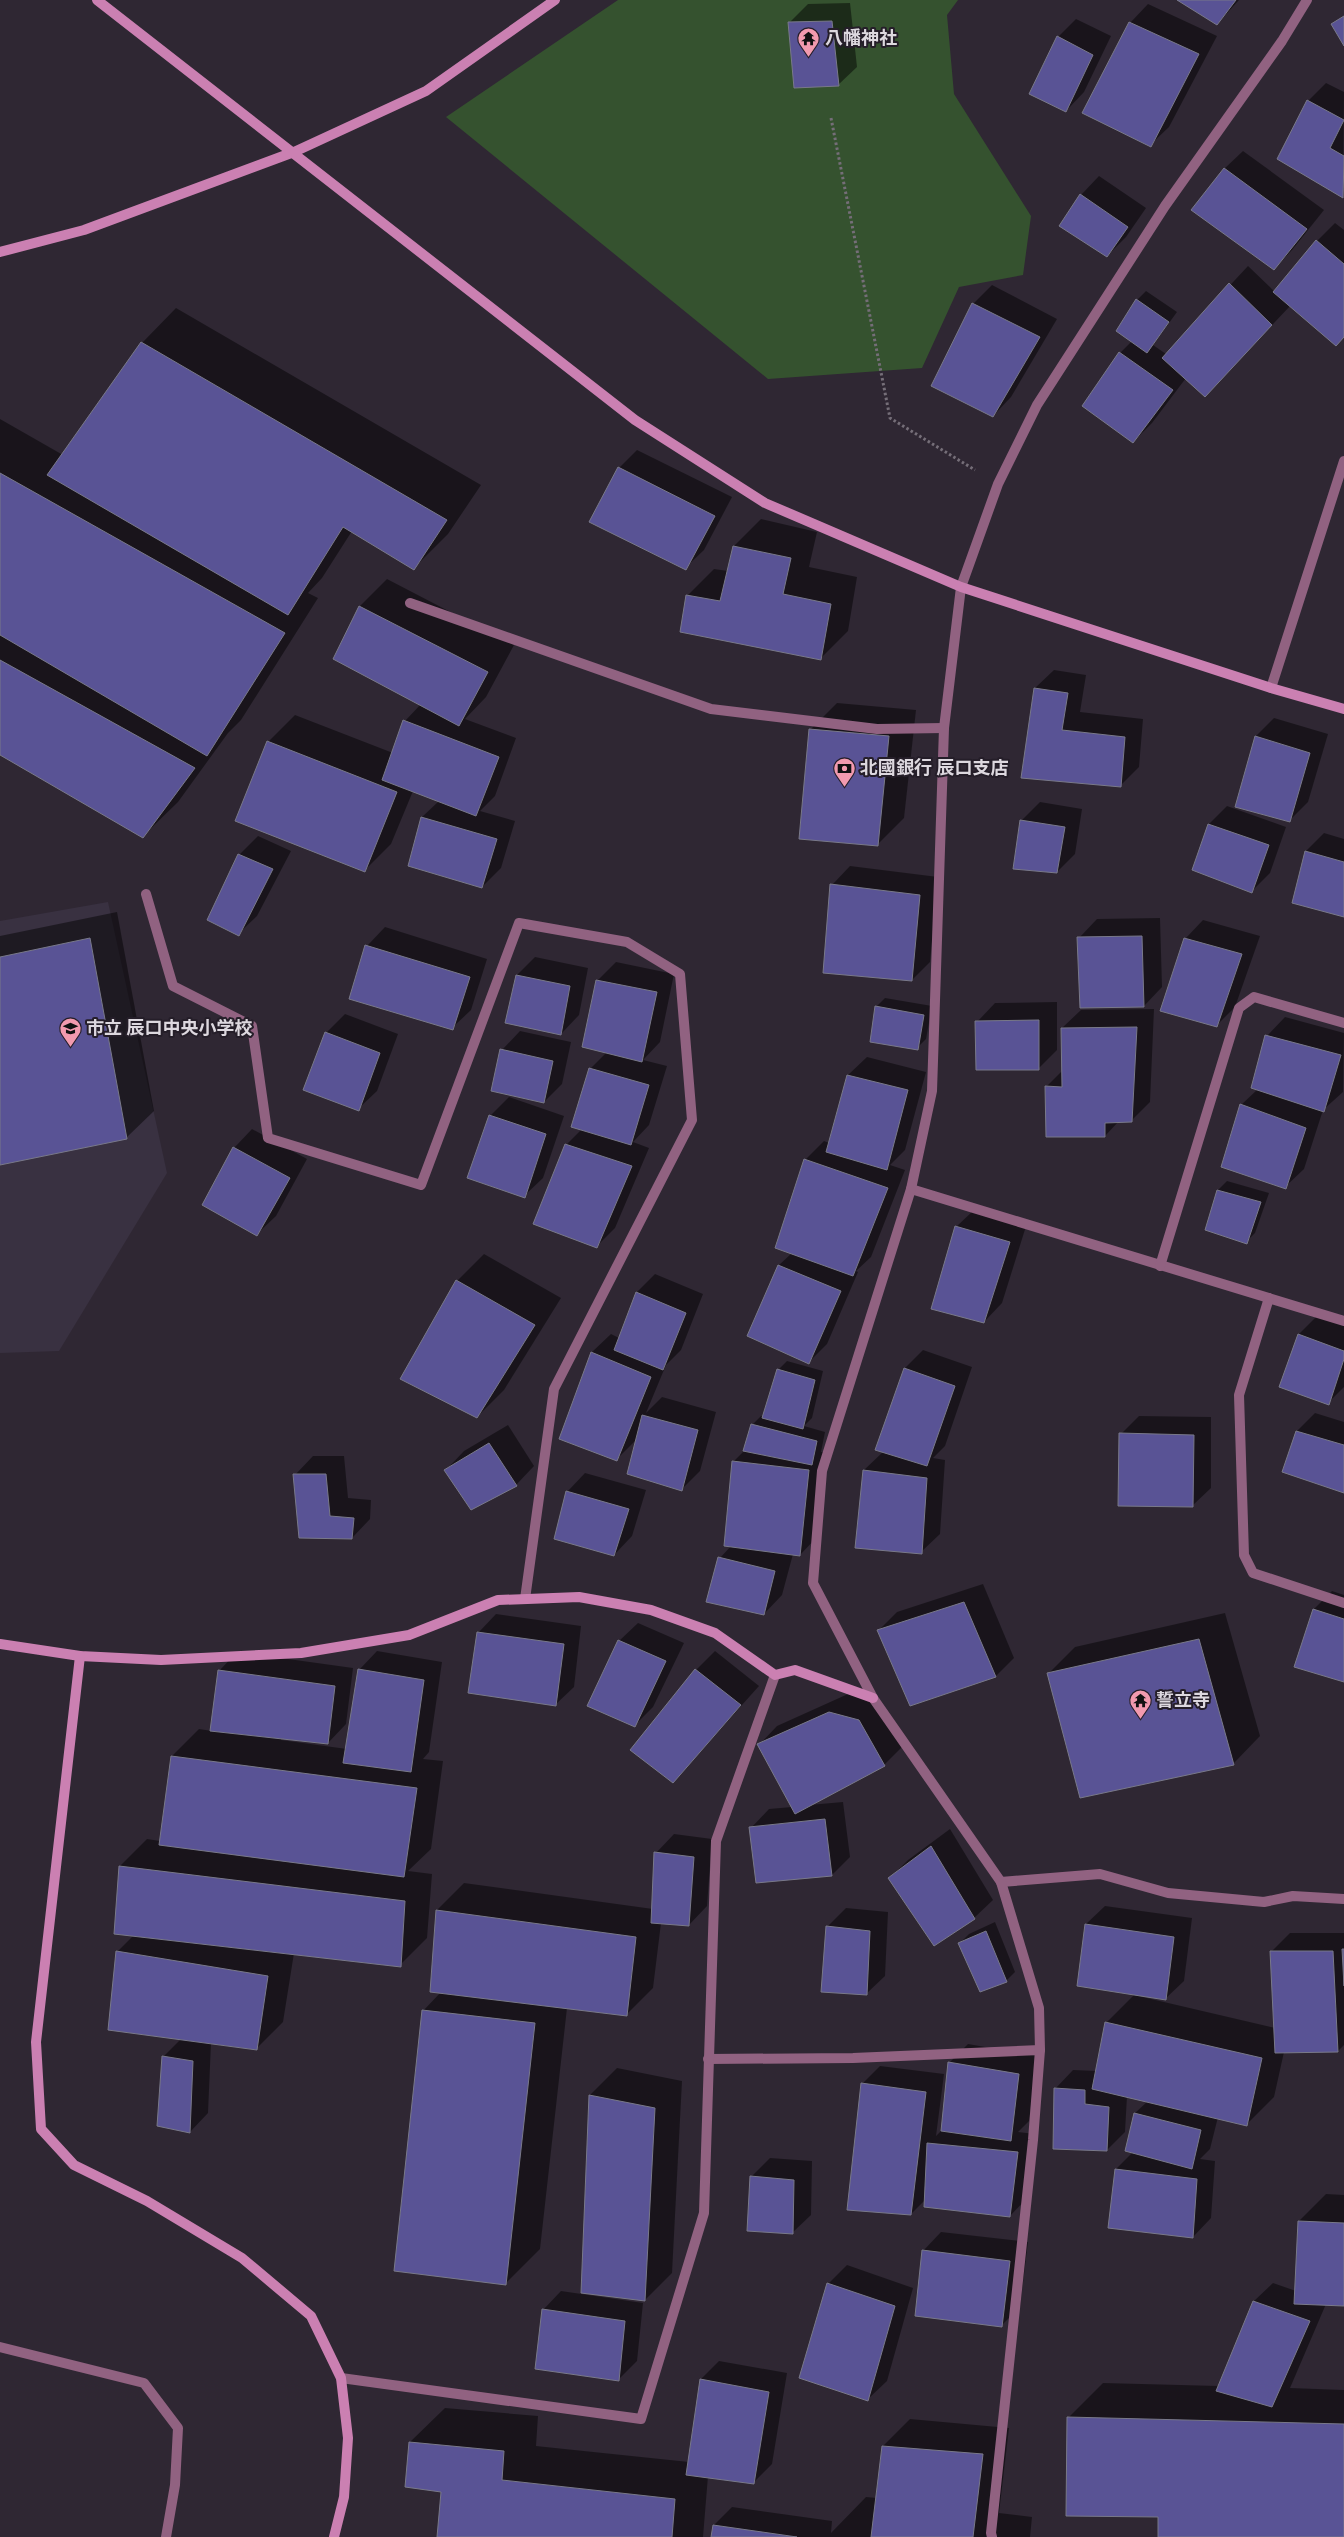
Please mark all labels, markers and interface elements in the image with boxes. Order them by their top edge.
place label: 八幡神社 [825,25,897,52]
temple icon: 八幡神社 [797,26,821,57]
place label: 北國銀行 辰口支店 [860,755,1009,782]
bank icon: 北國銀行 辰口支店 [832,756,856,787]
place label: 市立 辰口中央小学校 [86,1015,253,1042]
school or university icon: 市立 辰口中央小学校 [58,1016,82,1047]
place label: 誓立寺 [1156,1687,1210,1714]
temple icon: 誓立寺 [1128,1688,1152,1719]

